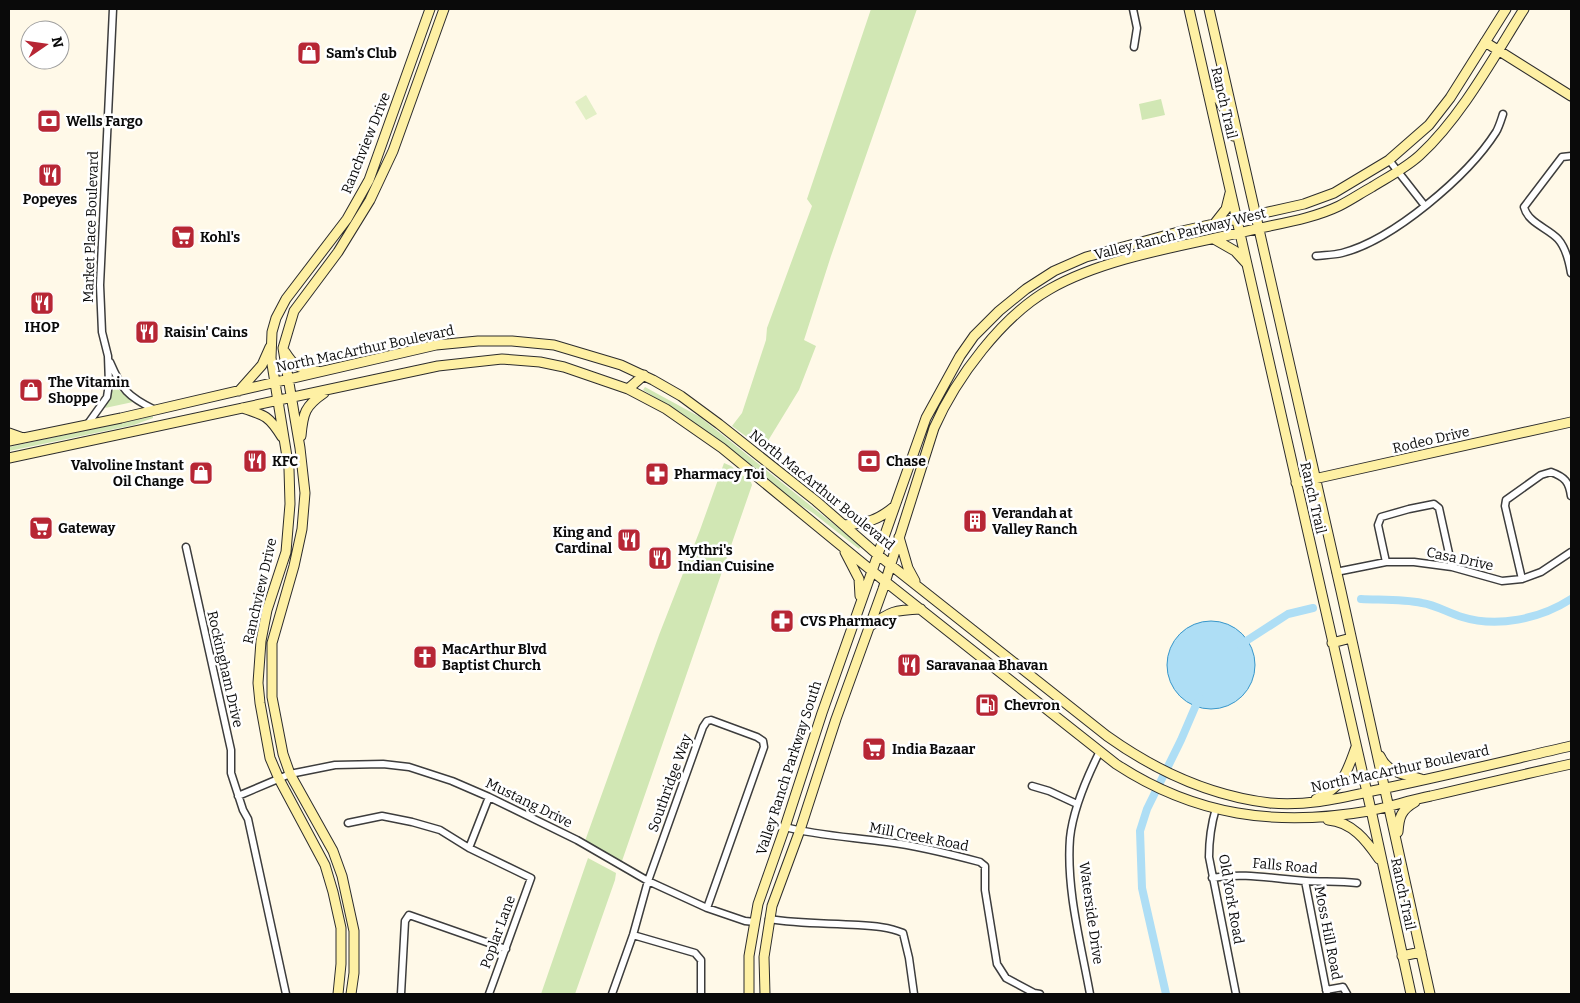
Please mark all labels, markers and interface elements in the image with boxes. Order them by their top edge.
north arrow [20,20,70,70]
text: N [48,35,67,50]
shop icon: Sam's Club [296,40,322,66]
place label: Sam's Club [326,45,397,62]
street label: Ranch Trail [1207,65,1241,141]
street label: Ranchview Drive [338,90,394,196]
bank icon: Wells Fargo [36,108,62,134]
place label: Wells Fargo [66,113,143,130]
street label: Market Place Boulevard [80,151,102,303]
restaurant icon: Popeyes [37,162,63,188]
place label: Popeyes [23,191,77,208]
street label: Valley Ranch Parkway West [1092,204,1268,264]
supermarket icon: Kohl's [170,224,196,250]
place label: Kohl's [200,229,240,246]
restaurant icon: IHOP [29,290,55,316]
place label: IHOP [25,319,60,336]
restaurant icon: Raisin' Cains [134,319,160,345]
street label: North MacArthur Boulevard [274,322,456,376]
place label: Raisin' Cains [164,324,248,341]
place label: The Vitamin Shoppe [48,374,129,407]
shop icon: The Vitamin Shoppe [18,377,44,403]
street label: Rodeo Drive [1391,423,1471,457]
street label: North MacArthur Boulevard [746,426,898,554]
restaurant icon: KFC [242,448,268,474]
bank icon: Chase [856,448,882,474]
place label: KFC [272,453,298,470]
place label: Chase [886,453,926,470]
place label: Valvoline Instant Oil Change [71,457,184,490]
shop icon: Valvoline Instant Oil Change [188,460,214,486]
street label: Ranch Trail [1296,460,1330,536]
pharmacy icon: Pharmacy Toi [644,461,670,487]
place label: Pharmacy Toi [674,466,765,483]
place label: Verandah at Valley Ranch [992,505,1077,538]
building icon: Verandah at Valley Ranch [962,508,988,534]
supermarket icon: Gateway [28,515,54,541]
place label: Gateway [58,520,115,537]
place label: King and Cardinal [553,524,613,557]
restaurant icon: King and Cardinal [616,527,642,553]
street label: Ranchview Drive [240,536,280,646]
place label: Mythri's Indian Cuisine [678,542,775,575]
street label: Casa Drive [1425,544,1495,574]
restaurant icon: Mythri's Indian Cuisine [647,545,673,571]
pharmacy icon: CVS Pharmacy [769,608,795,634]
street label: Rockingham Drive [203,609,247,729]
place label: CVS Pharmacy [800,613,897,630]
place label: MacArthur Blvd Baptist Church [442,641,547,674]
church icon: MacArthur Blvd Baptist Church [412,644,438,670]
restaurant icon: Saravanaa Bhavan [896,652,922,678]
place label: Saravanaa Bhavan [926,657,1048,674]
street label: Valley Ranch Parkway South [753,679,825,857]
fuel station icon: Chevron [974,692,1000,718]
place label: Chevron [1004,697,1060,714]
street label: Southridge Way [644,731,696,834]
supermarket icon: India Bazaar [861,736,887,762]
place label: India Bazaar [892,741,976,758]
street label: North MacArthur Boulevard [1309,742,1491,796]
street label: Mustang Drive [483,775,575,831]
street label: Mill Creek Road [868,819,970,855]
street label: Old York Road [1215,853,1247,945]
street label: Falls Road [1252,855,1318,877]
street label: Ranch Trail [1387,856,1419,932]
street label: Waterside Drive [1075,861,1107,965]
street label: Moss Hill Road [1311,884,1345,982]
street label: Poplar Lane [477,893,519,971]

